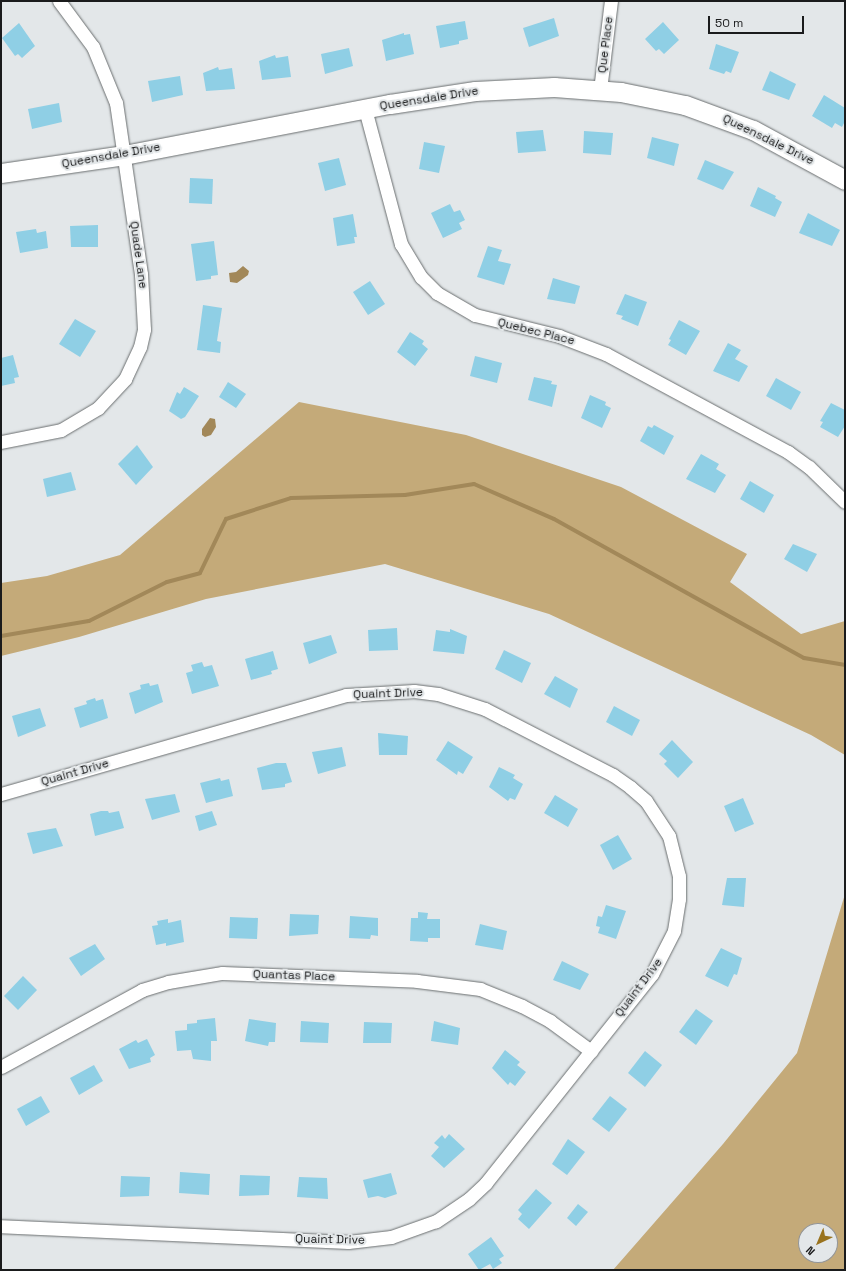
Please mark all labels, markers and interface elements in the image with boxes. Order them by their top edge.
scale bar [710,8,806,34]
text: 50 m [715,15,743,31]
street label: Que Place [595,16,617,74]
street label: Queensdale Drive [379,84,479,114]
street label: Queensdale Drive [720,112,816,168]
street label: Queensdale Drive [61,140,161,172]
street label: Quade Lane [126,220,150,290]
street label: Quebec Place [496,315,576,349]
street label: Quaint Drive [353,686,423,702]
street label: Quaint Drive [39,756,111,790]
street label: Quaint Drive [612,956,666,1020]
street label: Quantas Place [253,967,335,985]
north arrow [798,1223,838,1263]
street label: Quaint Drive [295,1232,365,1248]
text: N [803,1243,818,1259]

